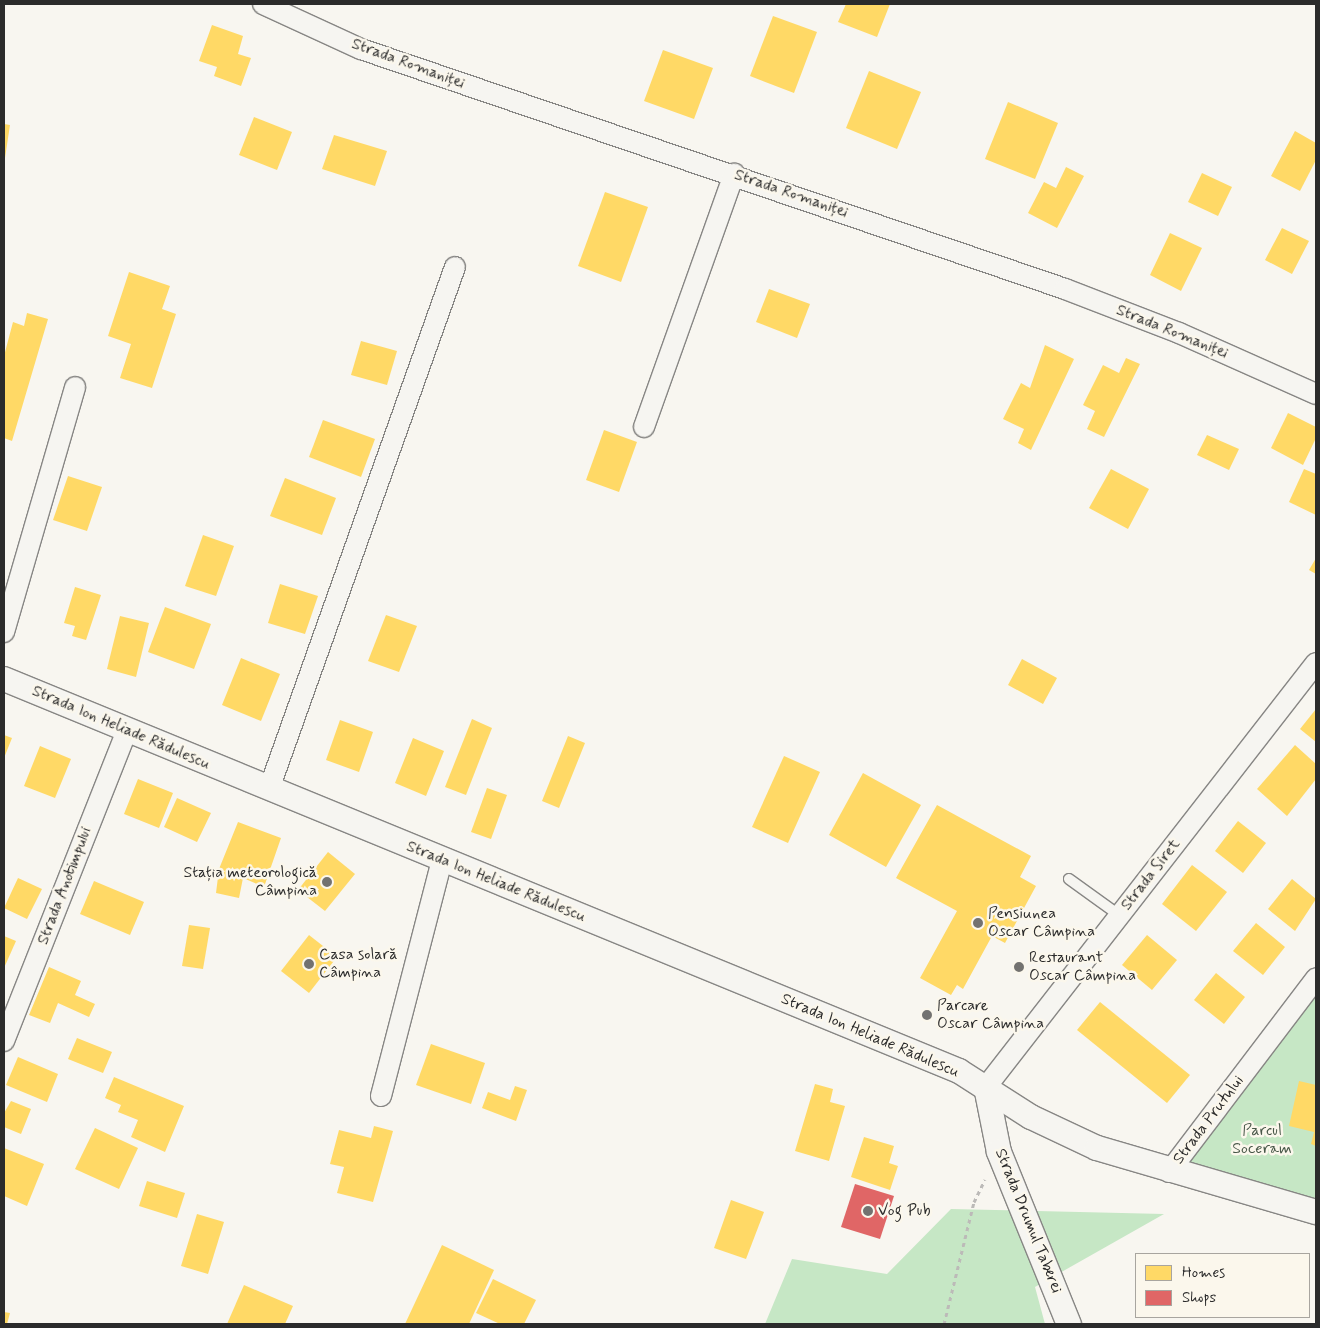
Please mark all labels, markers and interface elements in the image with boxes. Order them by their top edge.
street label: Strada Romaniței [347,34,469,94]
street label: Strada Romaniței [730,165,852,223]
street label: Strada Romaniței [1112,300,1232,364]
street label: Strada Ion Heliade Rădulescu [27,681,215,775]
street label: Strada Anotimpului [34,825,96,947]
street label: Strada Ion Heliade Rădulescu [401,836,591,928]
street label: Strada Siret [1118,836,1184,914]
place label: Stația meteorologică Câmpina [184,863,317,901]
marker: Stația meteorologică Câmpina [321,876,333,888]
place label: Pensiunea Oscar Câmpina [988,904,1095,942]
marker: Pensiunea Oscar Câmpina [972,917,984,929]
place label: Casa solară Câmpina [319,945,399,983]
place label: Restaurant Oscar Câmpina [1029,948,1136,986]
marker: Casa solară Câmpina [303,958,315,970]
marker: Restaurant Oscar Câmpina [1013,961,1025,973]
street label: Strada Ion Heliade Rădulescu [776,989,964,1083]
place label: Parcare Oscar Câmpina [937,996,1044,1034]
marker: Parcare Oscar Câmpina [921,1009,933,1021]
street label: Strada Prutului [1170,1073,1248,1167]
park label: Parcul Soceram [1232,1121,1292,1159]
street label: Strada Drumul Taberei [990,1146,1066,1296]
place label: Vog Pub [878,1201,933,1221]
marker: Vog Pub [862,1205,874,1217]
legend [1135,1253,1310,1318]
text: Homes [1182,1263,1225,1283]
text: Shops [1182,1288,1216,1308]

